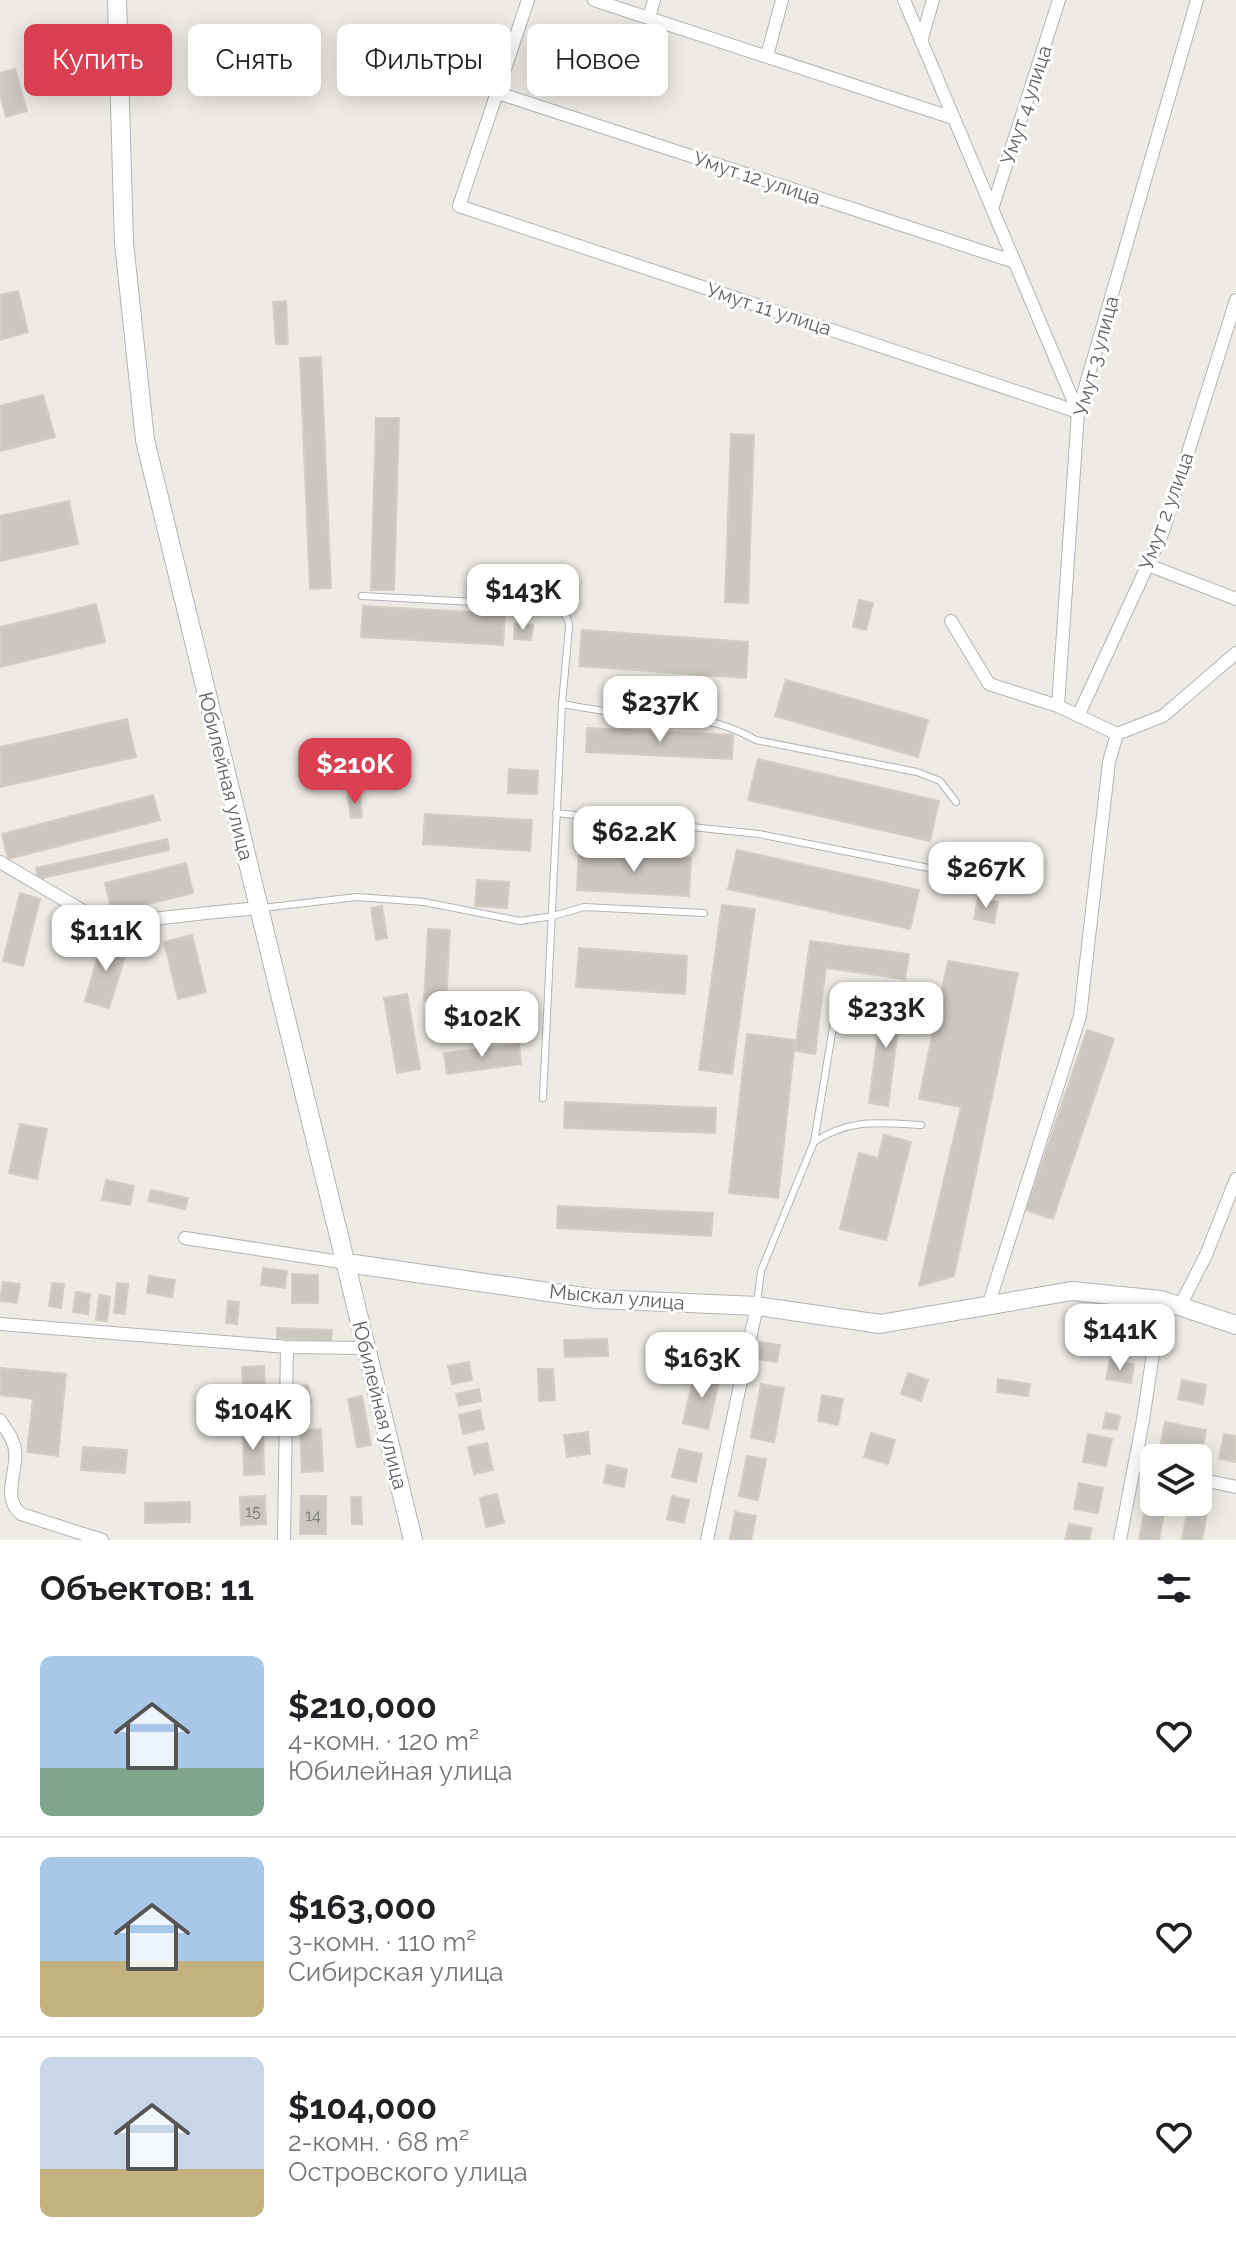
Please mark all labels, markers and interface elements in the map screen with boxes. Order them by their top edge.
chip: Купить [24,24,172,96]
chip: Снять [188,24,321,96]
chip: Фильтры [337,24,511,96]
chip: Новое [527,24,668,96]
street label: Умут 4 улица [995,42,1057,168]
street label: Умут 12 улица [691,146,823,210]
street label: Умут 11 улица [703,277,835,341]
street label: Умут 3 улица [1068,293,1124,419]
street label: Умут 2 улица [1134,449,1198,573]
pin: $143K [467,564,579,632]
text: $143K [485,575,561,605]
pin: $237K [604,676,716,744]
text: $237K [621,687,699,717]
street label: Юбилейная улица [193,689,259,863]
pin: $210K [299,738,411,806]
text: $210K [316,749,394,779]
pin: $62.2K [569,806,699,874]
text: $62.2K [592,817,676,847]
pin: $267K [930,842,1042,910]
text: $267K [947,853,1025,883]
pin: $111K [50,905,162,973]
text: $111K [70,916,142,946]
pin: $233K [830,982,942,1050]
pin: $102K [426,991,538,1059]
text: $233K [847,993,925,1023]
text: $102K [443,1002,521,1032]
street label: Мыскал улица [548,1279,686,1315]
pin: $141K [1064,1304,1176,1372]
text: $141K [1083,1315,1157,1345]
street label: Юбилейная улица [347,1318,413,1492]
pin: $163K [646,1332,758,1400]
text: $163K [664,1343,740,1373]
pin: $104K [197,1384,309,1452]
text: $104K [214,1395,292,1425]
map controls [1140,1444,1212,1516]
button: layers [1140,1444,1212,1516]
house number: 15 [245,1502,261,1521]
house number: 14 [305,1506,321,1525]
icon: filters [1152,1566,1196,1610]
text: Объектов: 11 [40,1568,254,1608]
text: $210,000 [288,1686,437,1726]
icon: home [104,1688,200,1784]
icon: heart [1152,1714,1196,1758]
text: 4-комн. · 120 m² [288,1726,479,1756]
text: Юбилейная улица [288,1756,513,1786]
text: $163,000 [288,1887,436,1927]
icon: home [104,1889,200,1985]
icon: heart [1152,1915,1196,1959]
text: 3-комн. · 110 m² [288,1927,476,1957]
text: Сибирская улица [288,1957,503,1987]
text: $104,000 [288,2087,437,2127]
icon: home [104,2089,200,2185]
icon: heart [1152,2115,1196,2159]
text: 2-комн. · 68 m² [288,2127,469,2157]
text: Островского улица [288,2157,528,2187]

